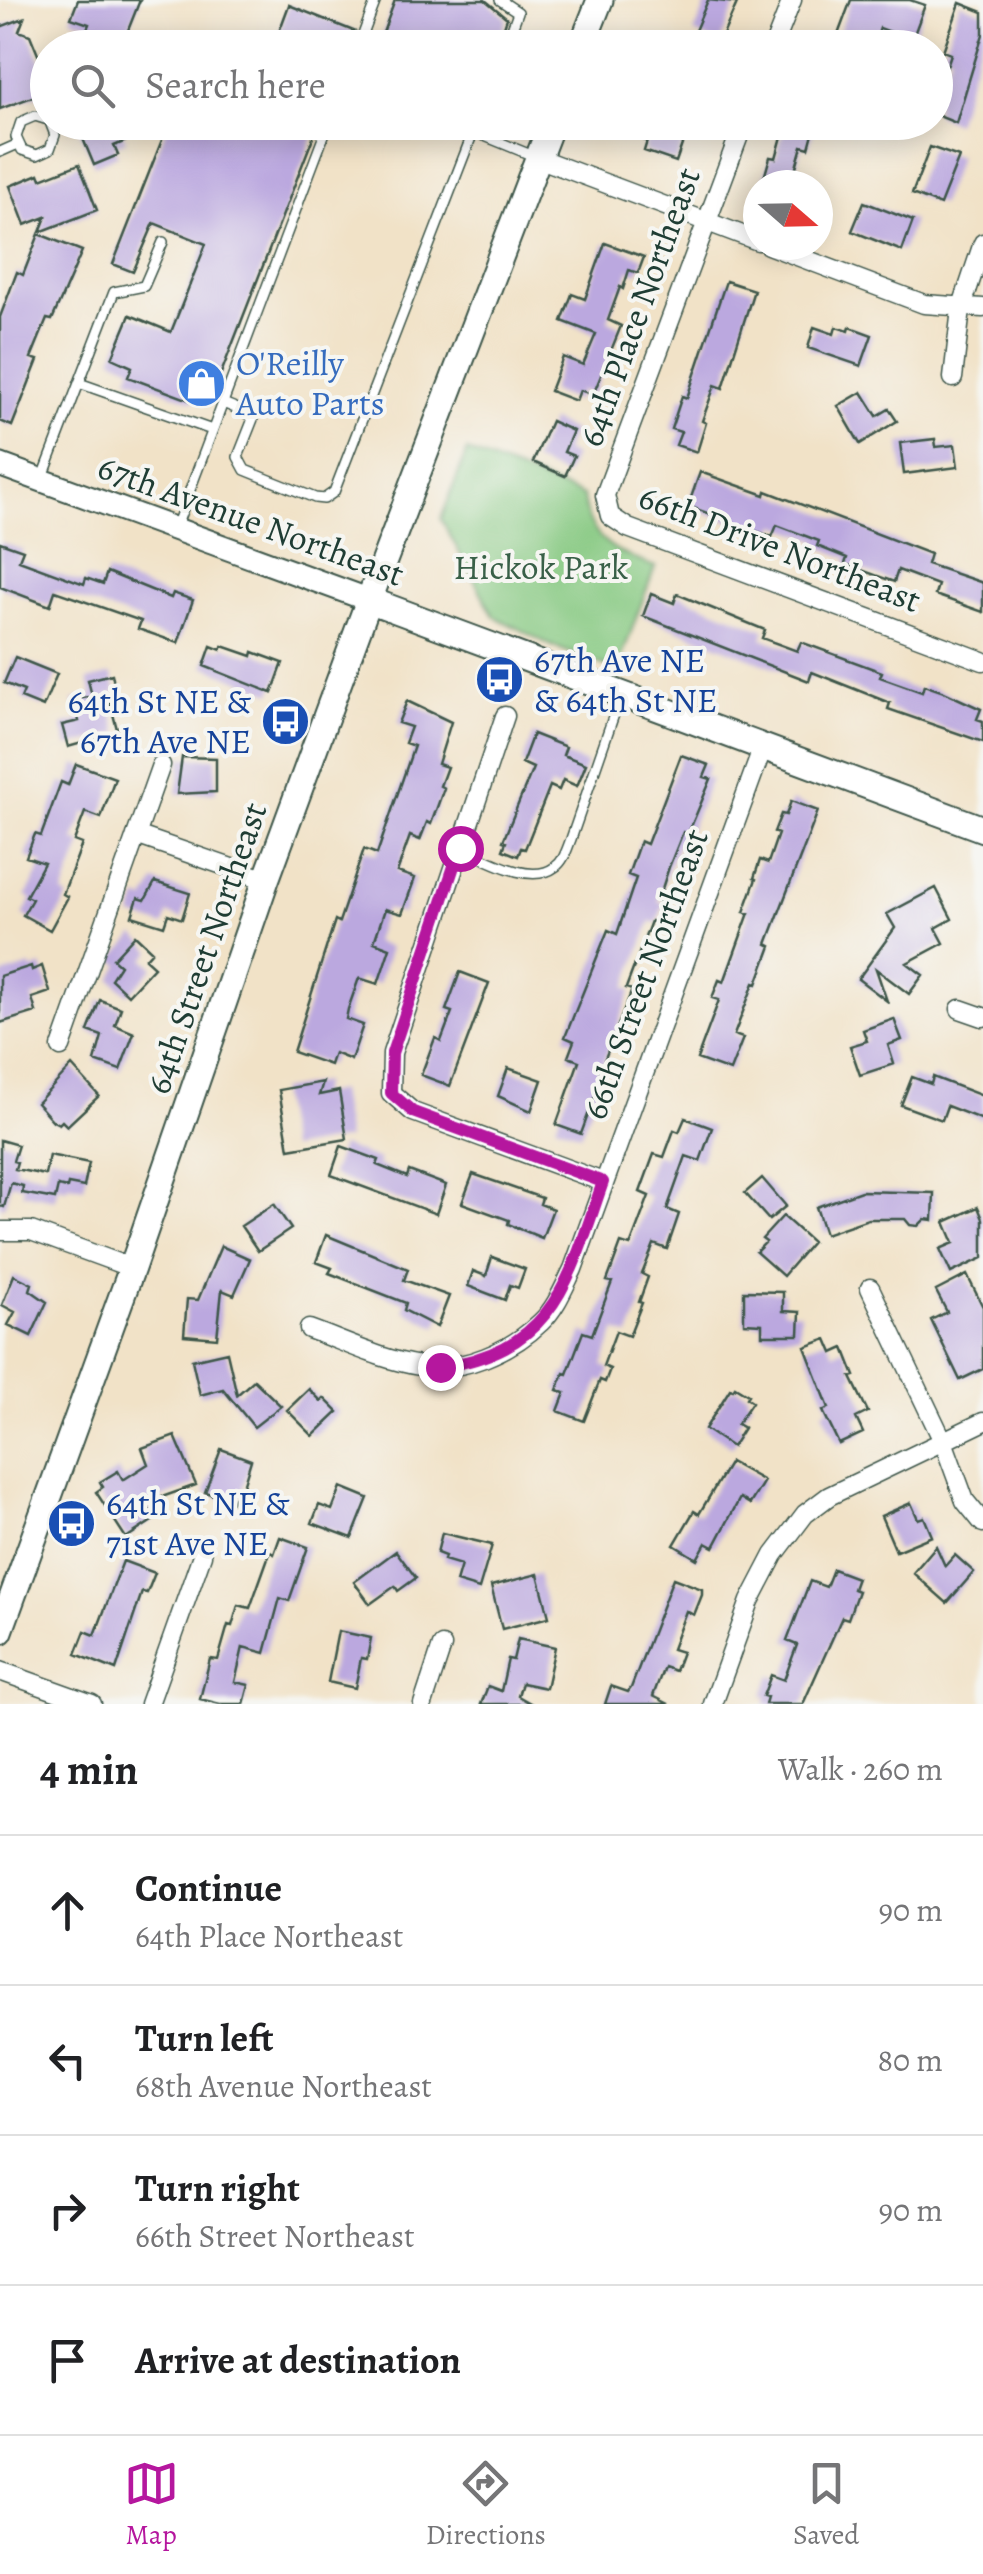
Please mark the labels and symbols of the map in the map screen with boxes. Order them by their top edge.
street label: 64th Place Northeast [566,161,712,453]
north arrow [743,170,833,260]
place label: O'Reilly Auto Parts [235,339,385,427]
shop icon: O'Reilly Auto Parts [175,357,227,409]
street label: 67th Avenue Northeast [91,442,411,598]
street label: 66th Drive Northeast [632,472,928,624]
park label: Hickok Park [454,543,628,591]
place label: 67th Ave NE & 64th St NE [534,636,718,724]
bus stop icon: 67th Ave NE & 64th St NE [473,654,525,706]
place label: 64th St NE & 67th Ave NE [67,677,251,765]
bus stop icon: 64th St NE & 67th Ave NE [260,695,312,747]
street label: 64th Street Northeast [134,796,278,1100]
street label: 66th Street Northeast [570,822,720,1126]
route start [438,826,484,872]
route end [418,1345,464,1391]
place label: 64th St NE & 71st Ave NE [106,1479,290,1567]
bus stop icon: 64th St NE & 71st Ave NE [45,1497,97,1549]

